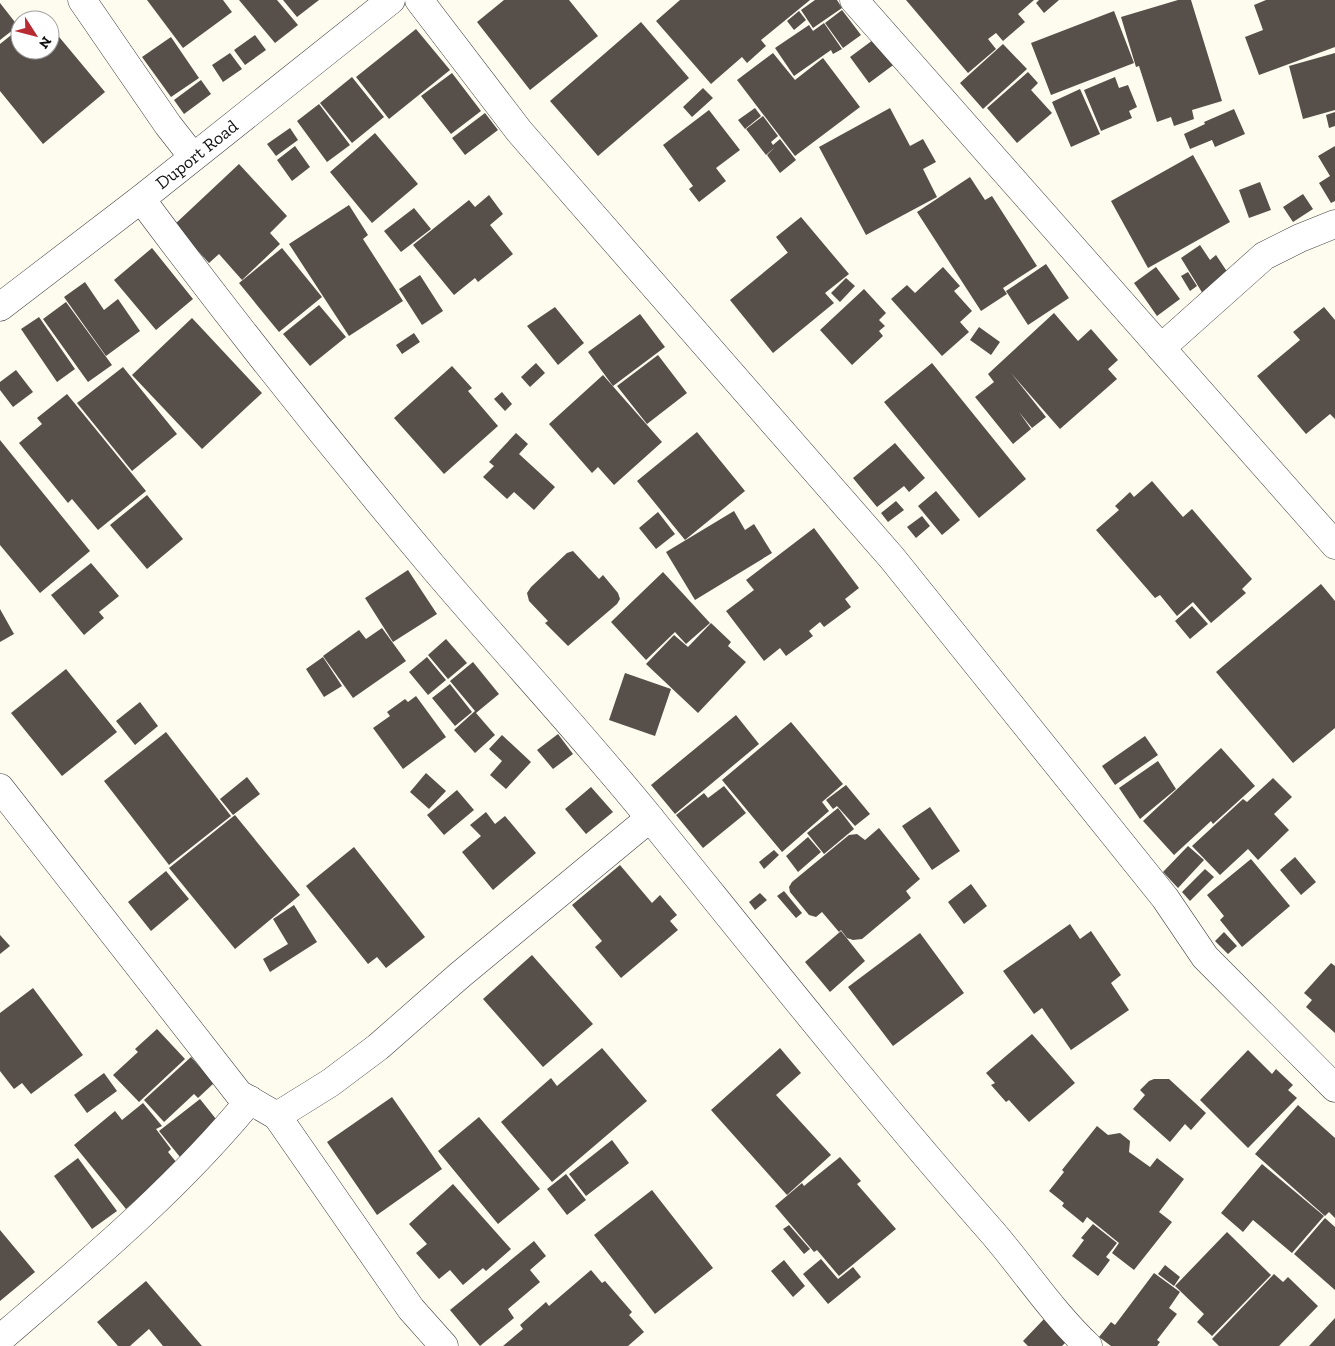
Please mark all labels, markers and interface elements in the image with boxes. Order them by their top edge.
north arrow [10,10,60,60]
text: N [35,33,55,52]
street label: Duport Road [151,115,243,194]

